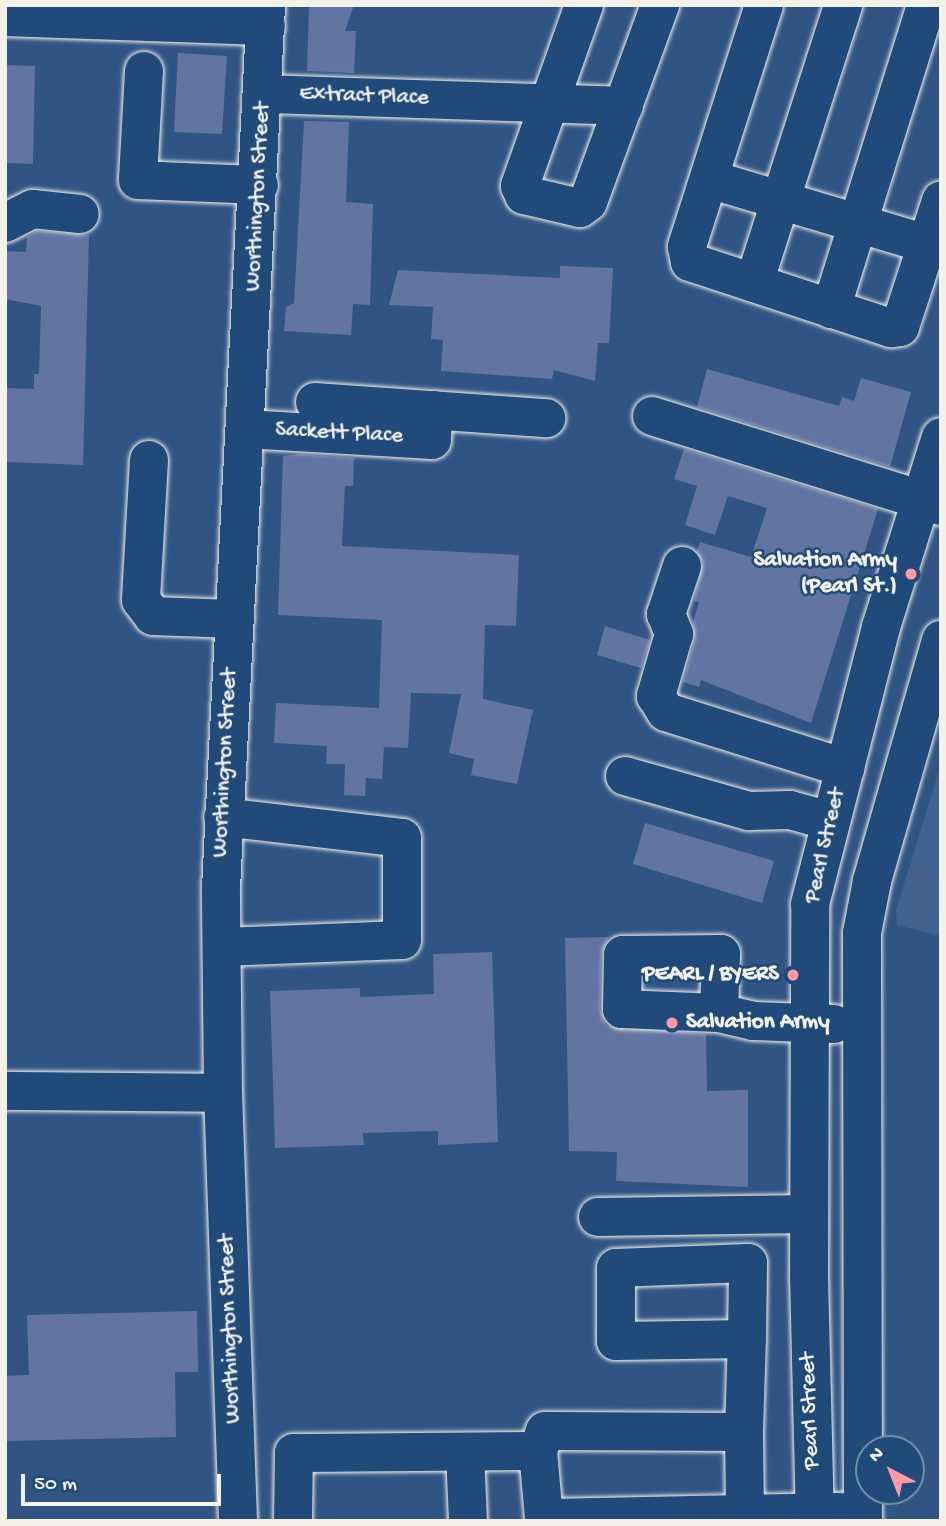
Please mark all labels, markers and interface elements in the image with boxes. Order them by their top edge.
street label: Extract Place [299,81,429,113]
street label: Worthington Street [240,102,278,292]
street label: Sackett Place [274,417,404,451]
place label: Salvation Army (Pearl St.) [754,547,897,601]
marker: Salvation Army (Pearl St.) [903,566,919,582]
street label: Worthington Street [207,668,245,858]
street label: Pearl Street [799,786,853,906]
place label: PEARL / BYERS [642,961,779,989]
marker: PEARL / BYERS [785,967,801,983]
place label: Salvation Army [686,1009,829,1037]
marker: Salvation Army [664,1015,680,1031]
street label: Worthington Street [214,1234,248,1424]
street label: Pearl Street [795,1352,827,1470]
north arrow [855,1435,925,1505]
text: N [865,1443,889,1468]
scale bar [24,1460,224,1504]
text: 50 m [34,1473,77,1498]

